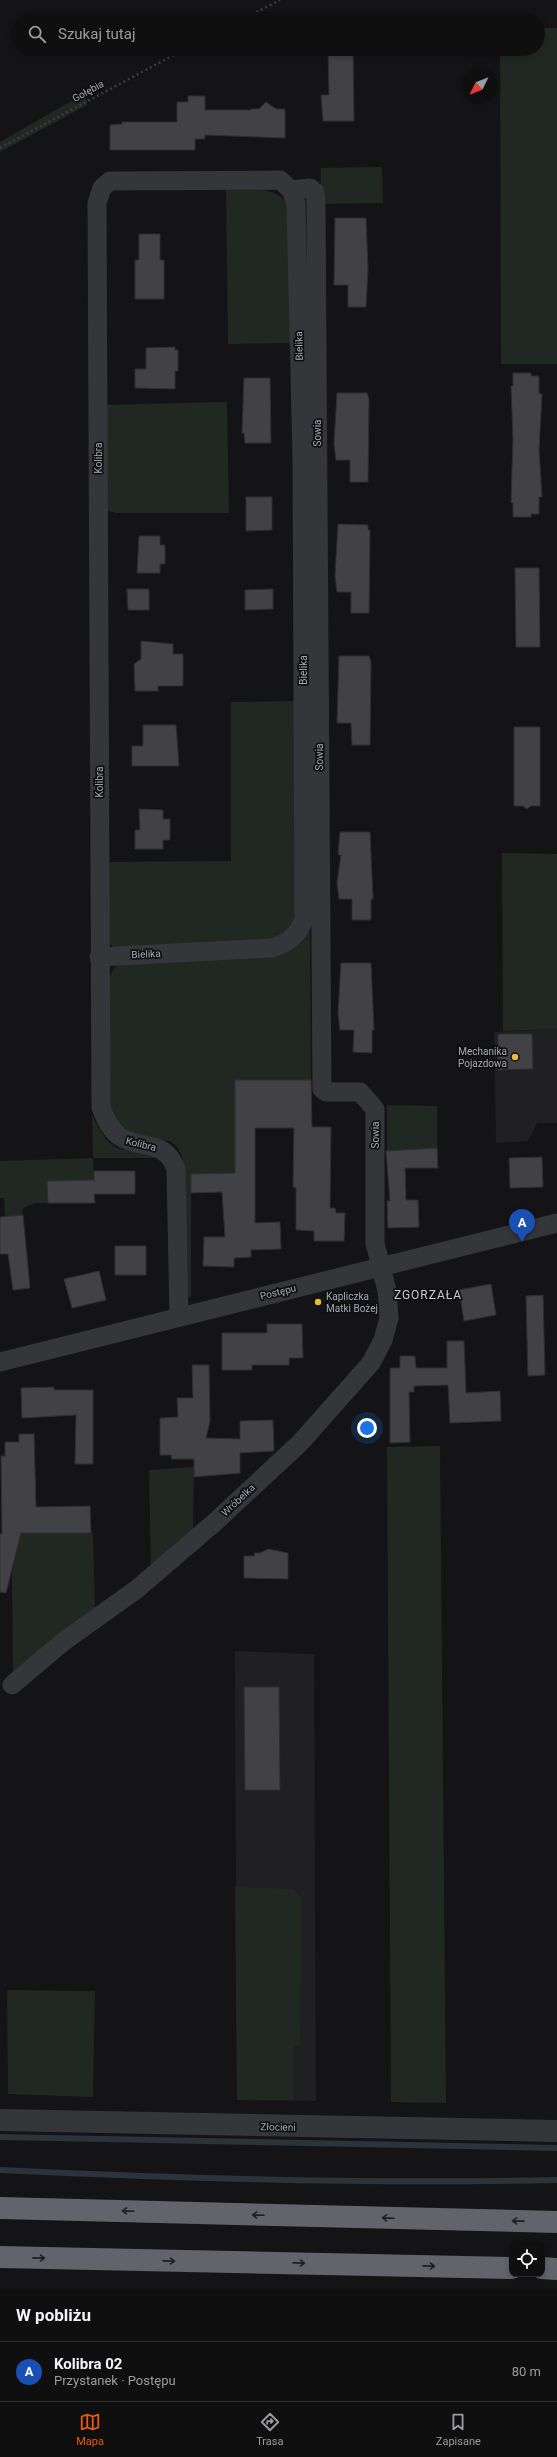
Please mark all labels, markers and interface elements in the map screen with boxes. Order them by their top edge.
search box [12,12,545,56]
icon: search [26,23,48,45]
text: Szukaj tutaj [58,25,136,43]
north arrow [461,68,497,104]
street label: Gołębia [70,78,106,104]
street label: Bielika [293,331,305,361]
street label: Sowia [312,419,323,447]
street label: Kolibra [93,443,104,473]
street label: Bielika [298,655,309,685]
street label: Sowia [314,743,325,771]
street label: Kolibra [94,767,105,797]
street label: Bielika [131,948,161,960]
place label: Mechanika Pojazdowa [458,1046,507,1069]
marker: Mechanika Pojazdowa [510,1052,520,1062]
street label: Sowia [370,1121,381,1149]
street label: Kolibra [125,1135,157,1153]
pin: A [509,1209,535,1242]
street label: Postępu [259,1282,297,1302]
district label: ZGORZAŁA [394,1288,462,1302]
place label: Kapliczka Matki Bożej [326,1291,378,1314]
marker: Kapliczka Matki Bożej [313,1297,323,1307]
your location [357,1418,377,1438]
street label: Wróbelka [219,1482,257,1518]
street label: Złocieni [260,2121,296,2133]
one-way arrow [122,2207,135,2215]
one-way arrow [252,2211,265,2219]
one-way arrow [382,2214,395,2222]
one-way arrow [512,2217,525,2225]
map controls [509,2241,545,2277]
button: locate [509,2241,545,2277]
one-way arrow [32,2254,45,2262]
one-way arrow [162,2257,175,2265]
one-way arrow [292,2260,305,2267]
one-way arrow [422,2262,435,2270]
text: W pobliżu [16,2305,91,2325]
text: Kolibra 02 [54,2355,122,2373]
text: A [25,2364,33,2379]
text: 80 m [512,2364,541,2379]
text: Przystanek · Postępu [54,2373,176,2388]
tab: Mapa [76,2411,104,2448]
tab: Trasa [256,2411,284,2448]
tab: Zapisane [436,2411,481,2448]

